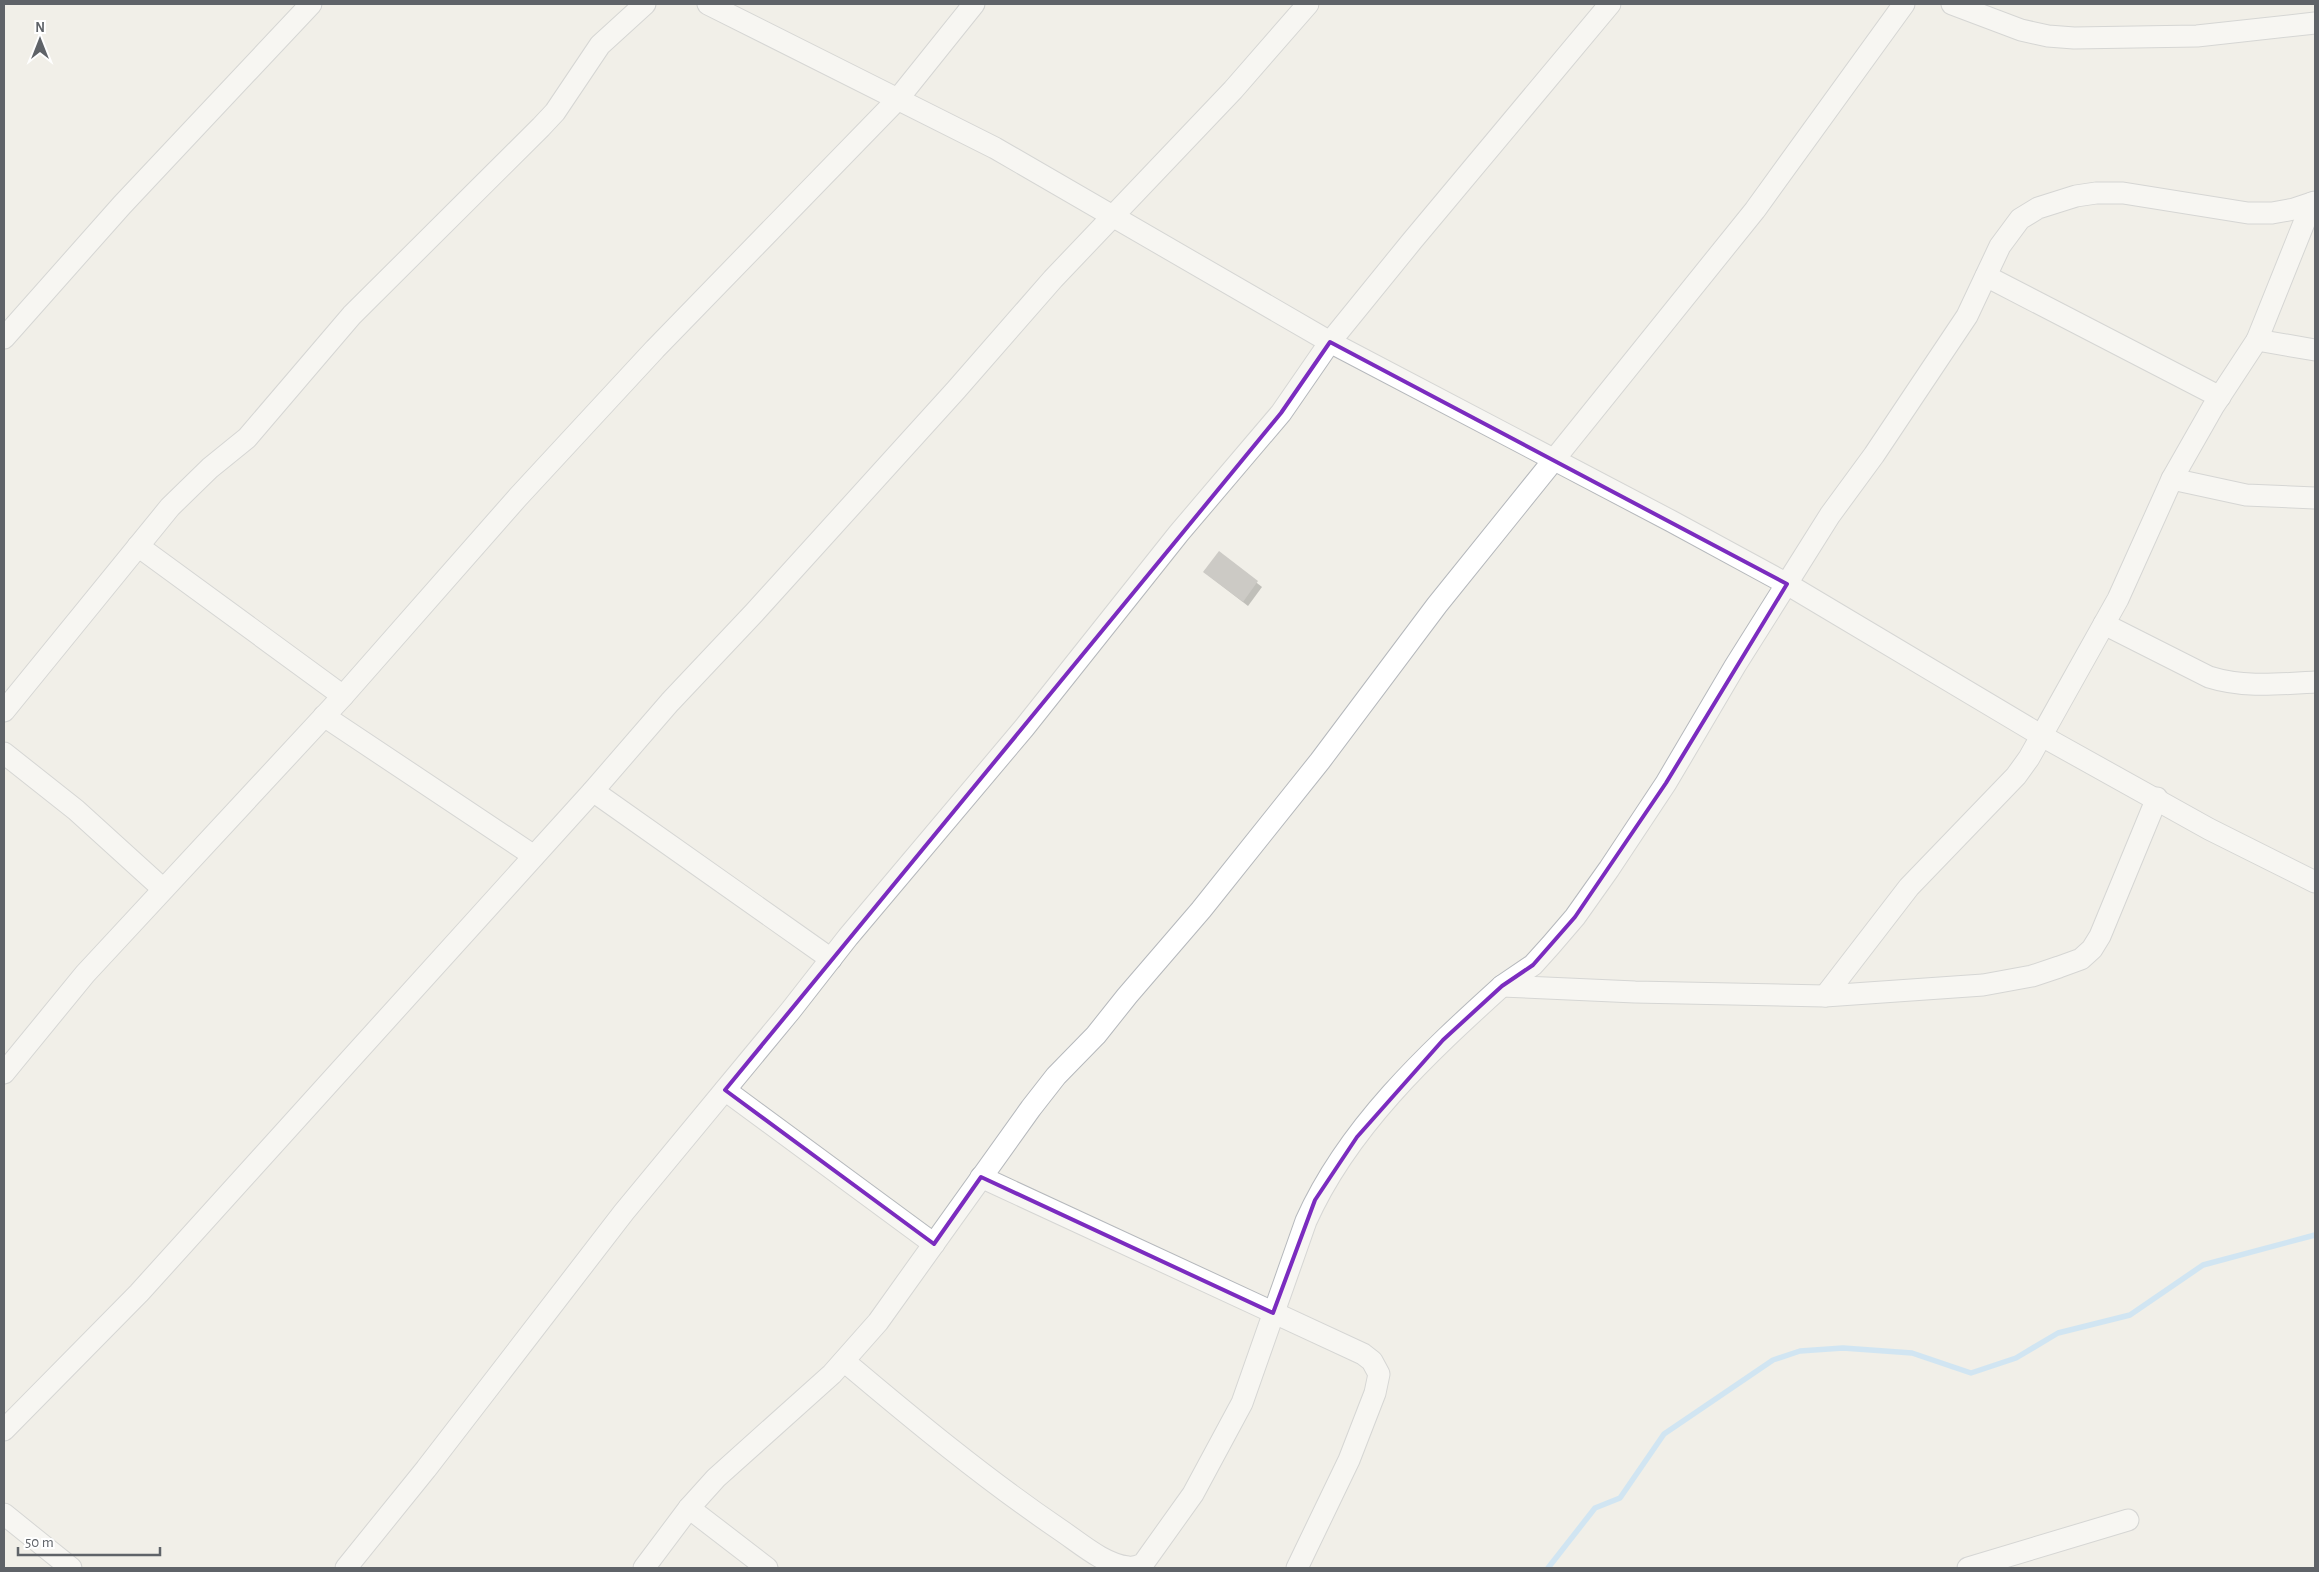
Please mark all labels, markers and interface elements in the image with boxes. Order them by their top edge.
north arrow [15,15,65,65]
text: N [35,21,45,35]
scale bar [18,1524,160,1556]
text: 50 m [25,1535,54,1550]

